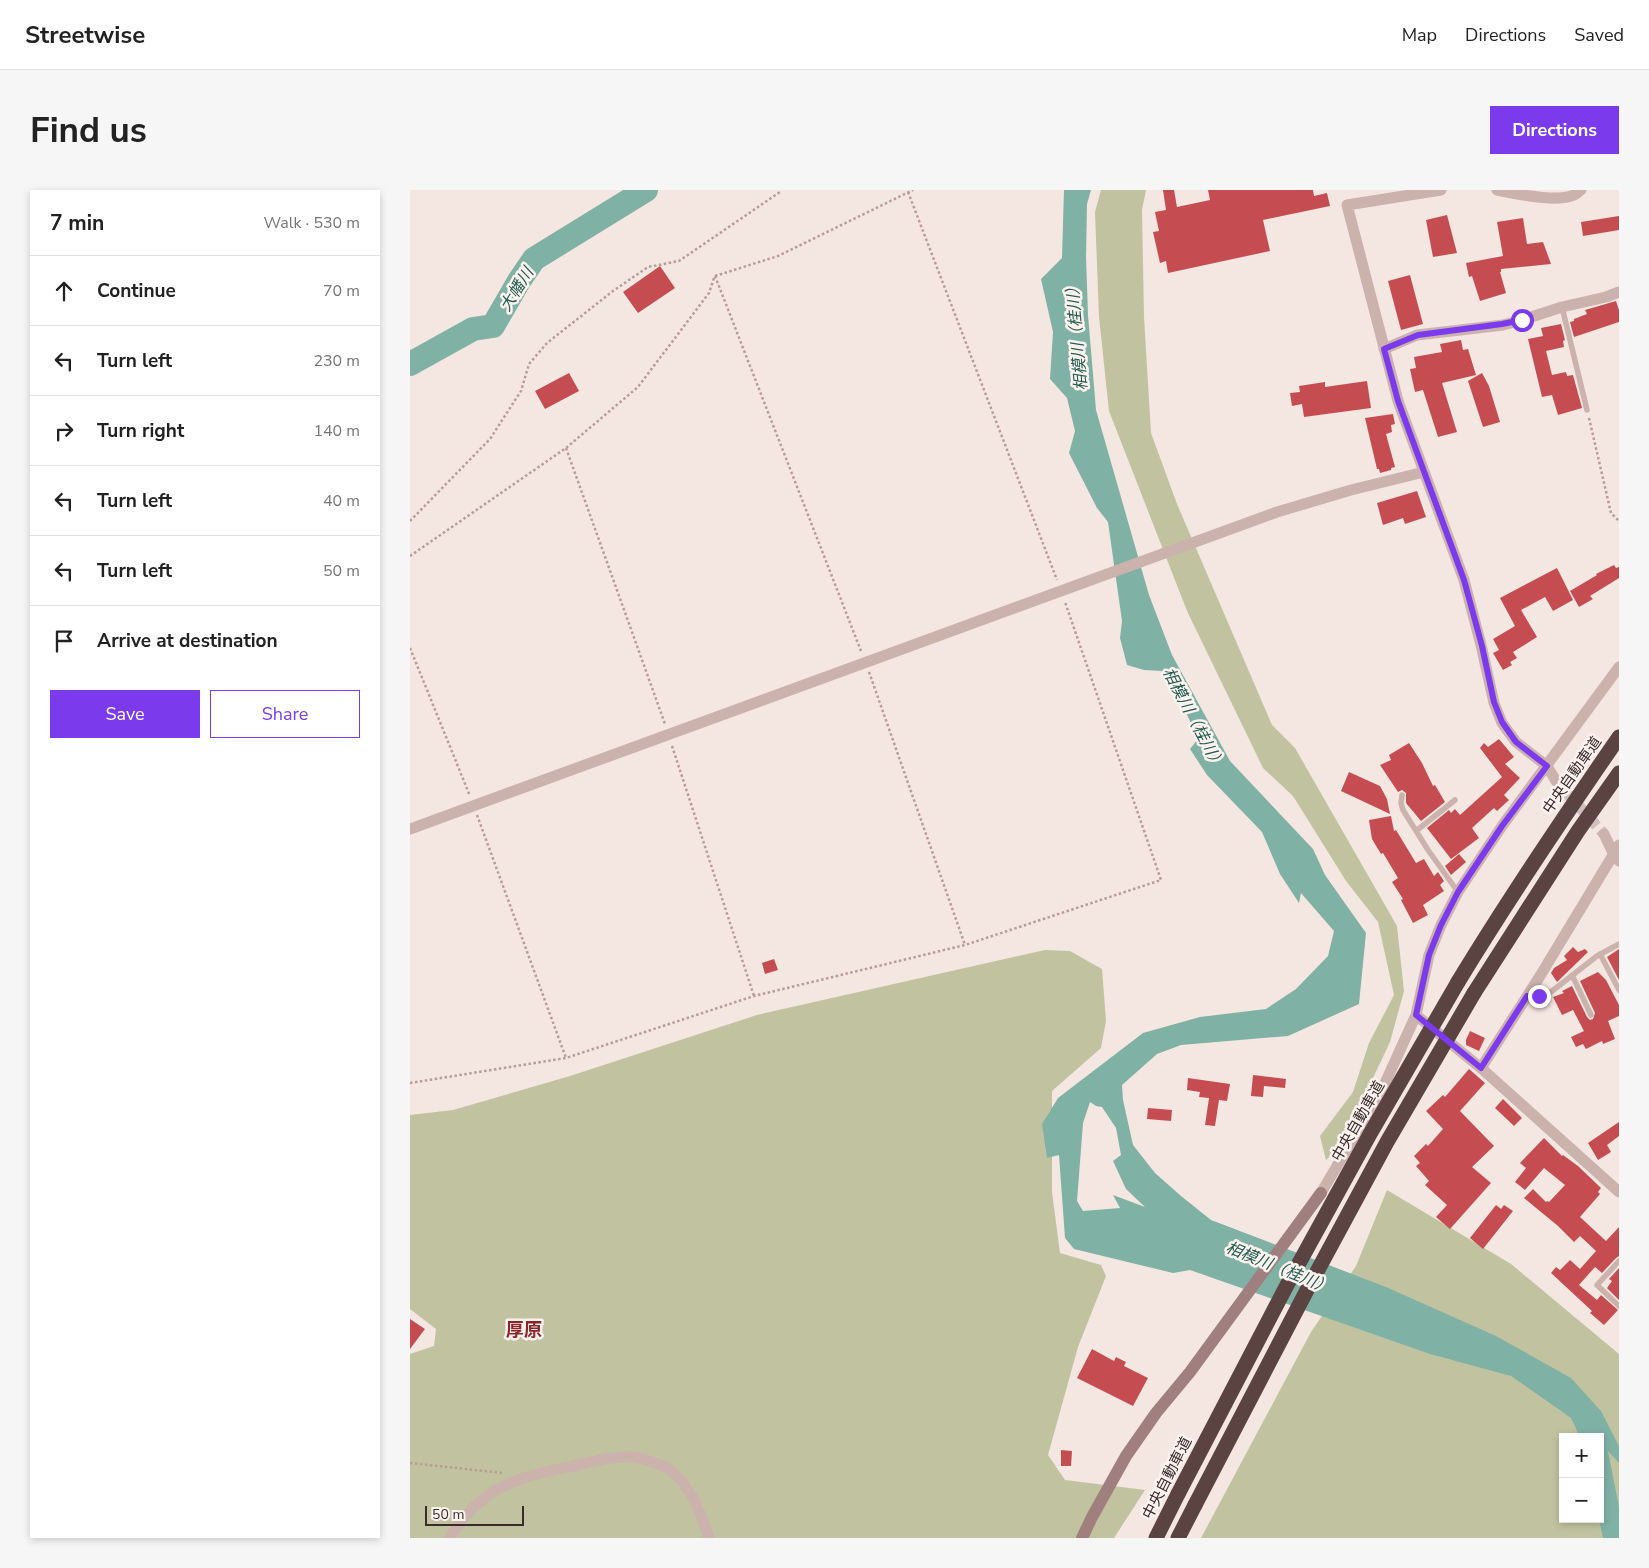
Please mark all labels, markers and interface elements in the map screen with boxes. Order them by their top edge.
text: Streetwise [25,19,145,51]
text: Map [1402,23,1437,47]
text: Directions [1465,23,1546,47]
text: Saved [1574,23,1624,47]
button: Directions [1490,106,1619,154]
text: Find us [30,107,147,154]
text: 7 min [50,209,104,237]
text: Walk · 530 m [264,212,360,234]
water label: 大幡川 [495,262,540,316]
icon: ahead [50,277,78,305]
text: Continue [97,278,176,304]
water label: 相模川（桂川） [1061,278,1093,392]
text: 70 m [323,280,360,302]
route start [1511,309,1534,332]
icon: left [50,347,78,375]
text: Turn left [97,348,172,374]
text: 230 m [313,350,360,372]
icon: right [50,417,78,445]
text: Turn right [97,418,184,444]
text: 140 m [313,420,360,442]
icon: left [50,487,78,515]
text: Turn left [97,488,172,514]
text: 40 m [323,490,360,512]
icon: left [50,557,78,585]
text: Turn left [97,558,172,584]
text: 50 m [323,560,360,582]
icon: arrive [50,627,78,655]
text: Arrive at destination [97,628,278,654]
water label: 相模川（桂川） [1157,664,1229,773]
button: Save [50,690,200,738]
button: Share [210,690,360,738]
street label: 中央自動車道 [1538,732,1606,818]
route end [1528,985,1551,1008]
street label: 中央自動車道 [1327,1077,1389,1165]
water label: 相模川（桂川） [1223,1237,1335,1299]
district label: 厚原 [506,1318,542,1342]
street label: 中央自動車道 [1138,1433,1196,1523]
map controls [1559,1433,1604,1523]
button: + [1559,1433,1604,1478]
button: − [1559,1478,1604,1523]
scale bar [425,1503,524,1526]
text: 50 m [432,1505,464,1524]

